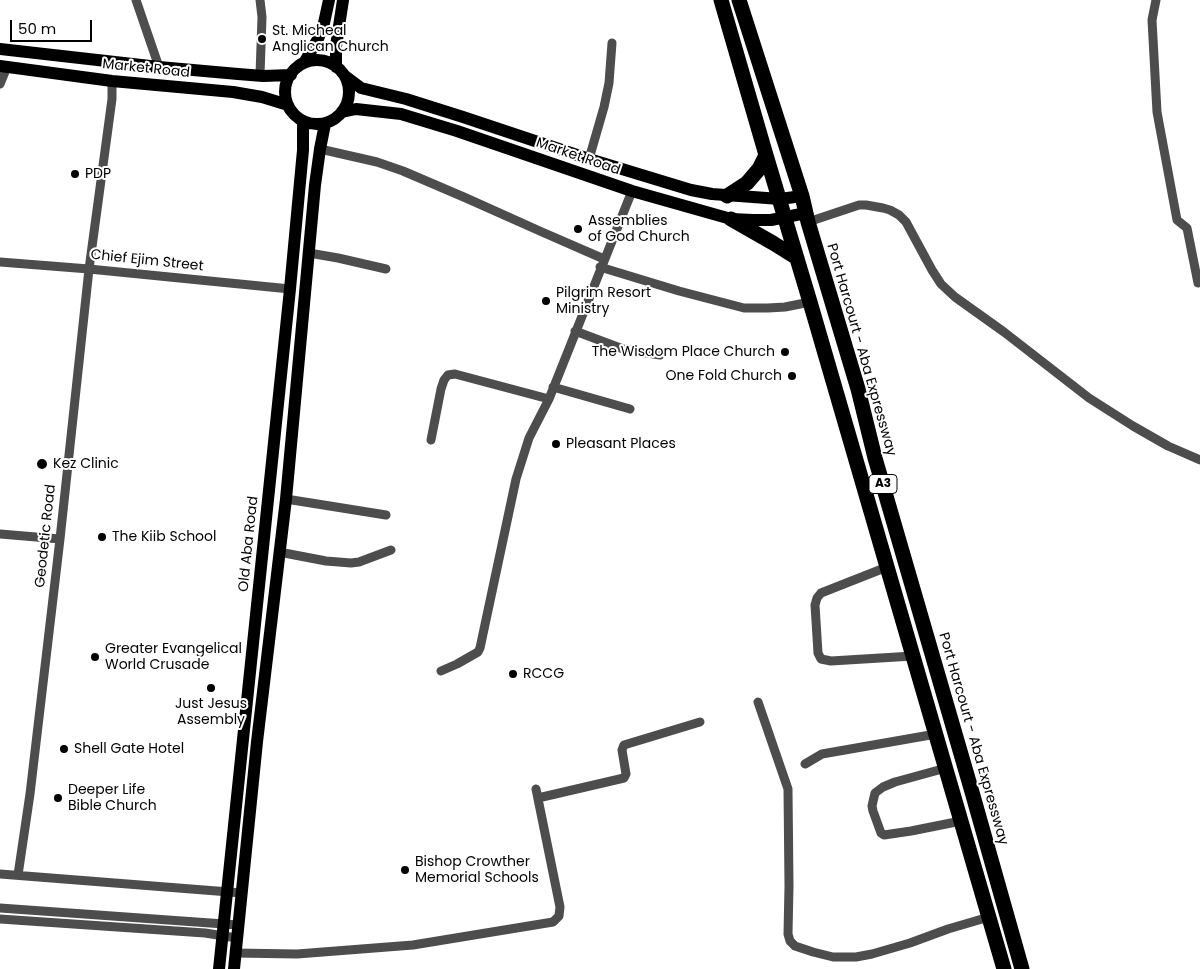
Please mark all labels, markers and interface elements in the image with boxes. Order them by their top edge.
scale bar [12,10,95,42]
text: 50 m [18,18,56,39]
place label: St. Micheal Anglican Church [272,23,389,56]
marker: St. Micheal Anglican Church [256,33,268,45]
street label: Market Road [101,56,191,82]
street label: Market Road [534,135,622,179]
place label: PDP [85,166,111,182]
marker: PDP [69,168,81,180]
place label: Assemblies of God Church [588,213,690,246]
marker: Assemblies of God Church [572,223,584,235]
street label: Port Harcourt - Aba Expressway [823,242,899,458]
street label: Chief Ejim Street [90,247,204,275]
place label: Pilgrim Resort Ministry [556,285,651,318]
marker: Pilgrim Resort Ministry [540,295,552,307]
place label: The Wisdom Place Church [592,344,775,360]
marker: The Wisdom Place Church [779,346,791,358]
place label: One Fold Church [666,368,782,384]
marker: One Fold Church [786,370,798,382]
place label: Pleasant Places [566,436,676,452]
marker: Pleasant Places [550,438,562,450]
place label: Kez Clinic [53,456,119,472]
marker: Kez Clinic [35,457,49,471]
road number: A3 [869,474,897,494]
street label: Geodetic Road [32,483,60,589]
street label: Old Aba Road [236,495,262,593]
place label: The Kiib School [112,529,216,545]
marker: The Kiib School [96,531,108,543]
street label: Port Harcourt - Aba Expressway [935,631,1011,847]
place label: Greater Evangelical World Crusade [105,641,242,674]
marker: Greater Evangelical World Crusade [89,651,101,663]
place label: RCCG [523,666,564,682]
marker: RCCG [507,668,519,680]
marker: Just Jesus Assembly [205,682,217,694]
place label: Just Jesus Assembly [175,696,247,729]
place label: Shell Gate Hotel [74,741,184,757]
marker: Shell Gate Hotel [58,743,70,755]
place label: Deeper Life Bible Church [68,782,157,814]
marker: Deeper Life Bible Church [52,792,64,804]
place label: Bishop Crowther Memorial Schools [415,854,539,886]
marker: Bishop Crowther Memorial Schools [399,864,411,876]

